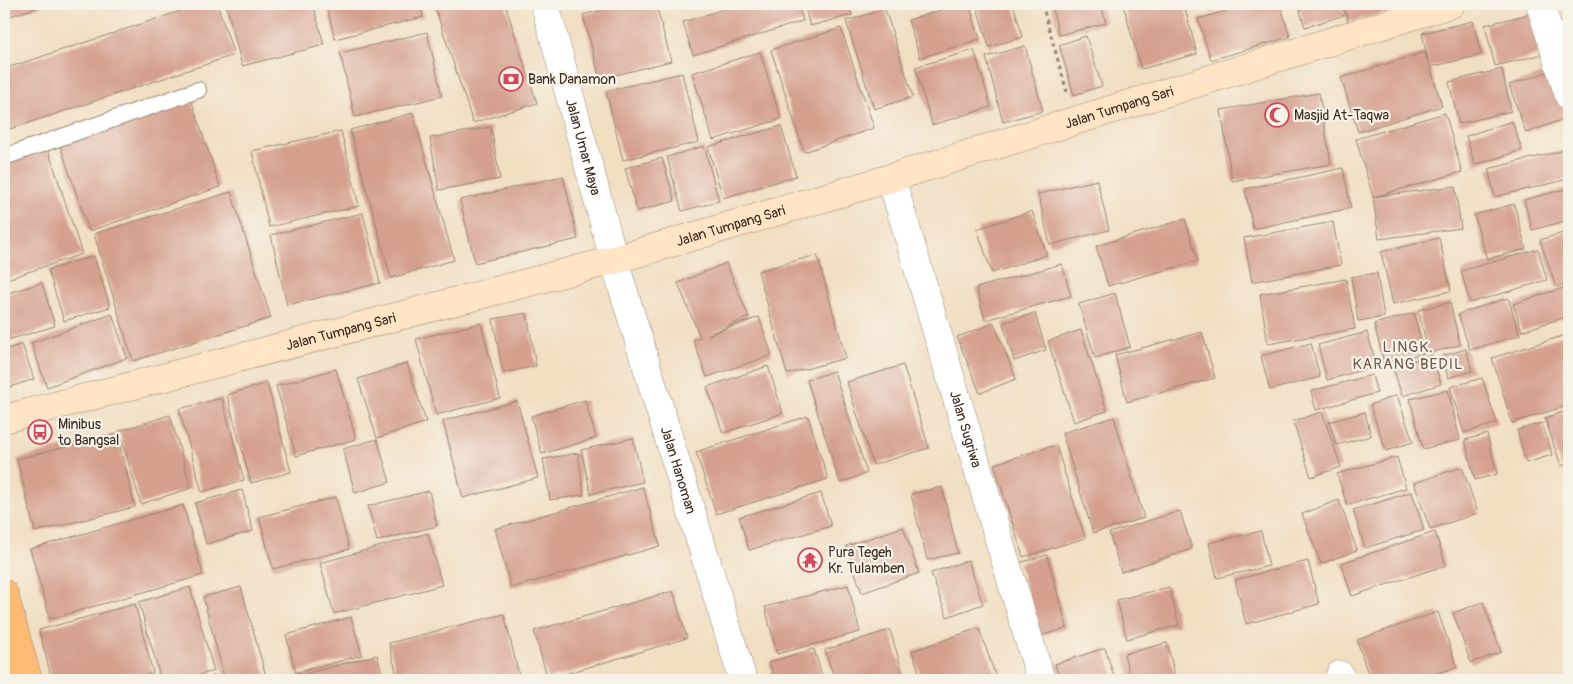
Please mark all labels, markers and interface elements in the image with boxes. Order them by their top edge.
bank icon: Bank Danamon [498,66,524,92]
place label: Bank Danamon [528,71,616,88]
street label: Jalan Tumpang Sari [1063,83,1176,133]
street label: Jalan Umar Maya [562,97,604,197]
mosque icon: Masjid At-Taqwa [1264,102,1290,128]
place label: Masjid At-Taqwa [1294,107,1389,124]
street label: Jalan Tumpang Sari [674,202,788,250]
street label: Jalan Tumpang Sari [284,309,398,354]
district label: LINGK. KARANG BEDIL [1353,338,1463,374]
street label: Jalan Sugriwa [946,389,985,470]
place label: Minibus to Bangsal [57,416,119,449]
bus stop icon: Minibus to Bangsal [27,419,53,445]
street label: Jalan Hanoman [657,425,699,516]
place label: Pura Tegeh Kr. Tulamben [828,544,905,577]
temple icon: Pura Tegeh Kr. Tulamben [797,547,823,573]

